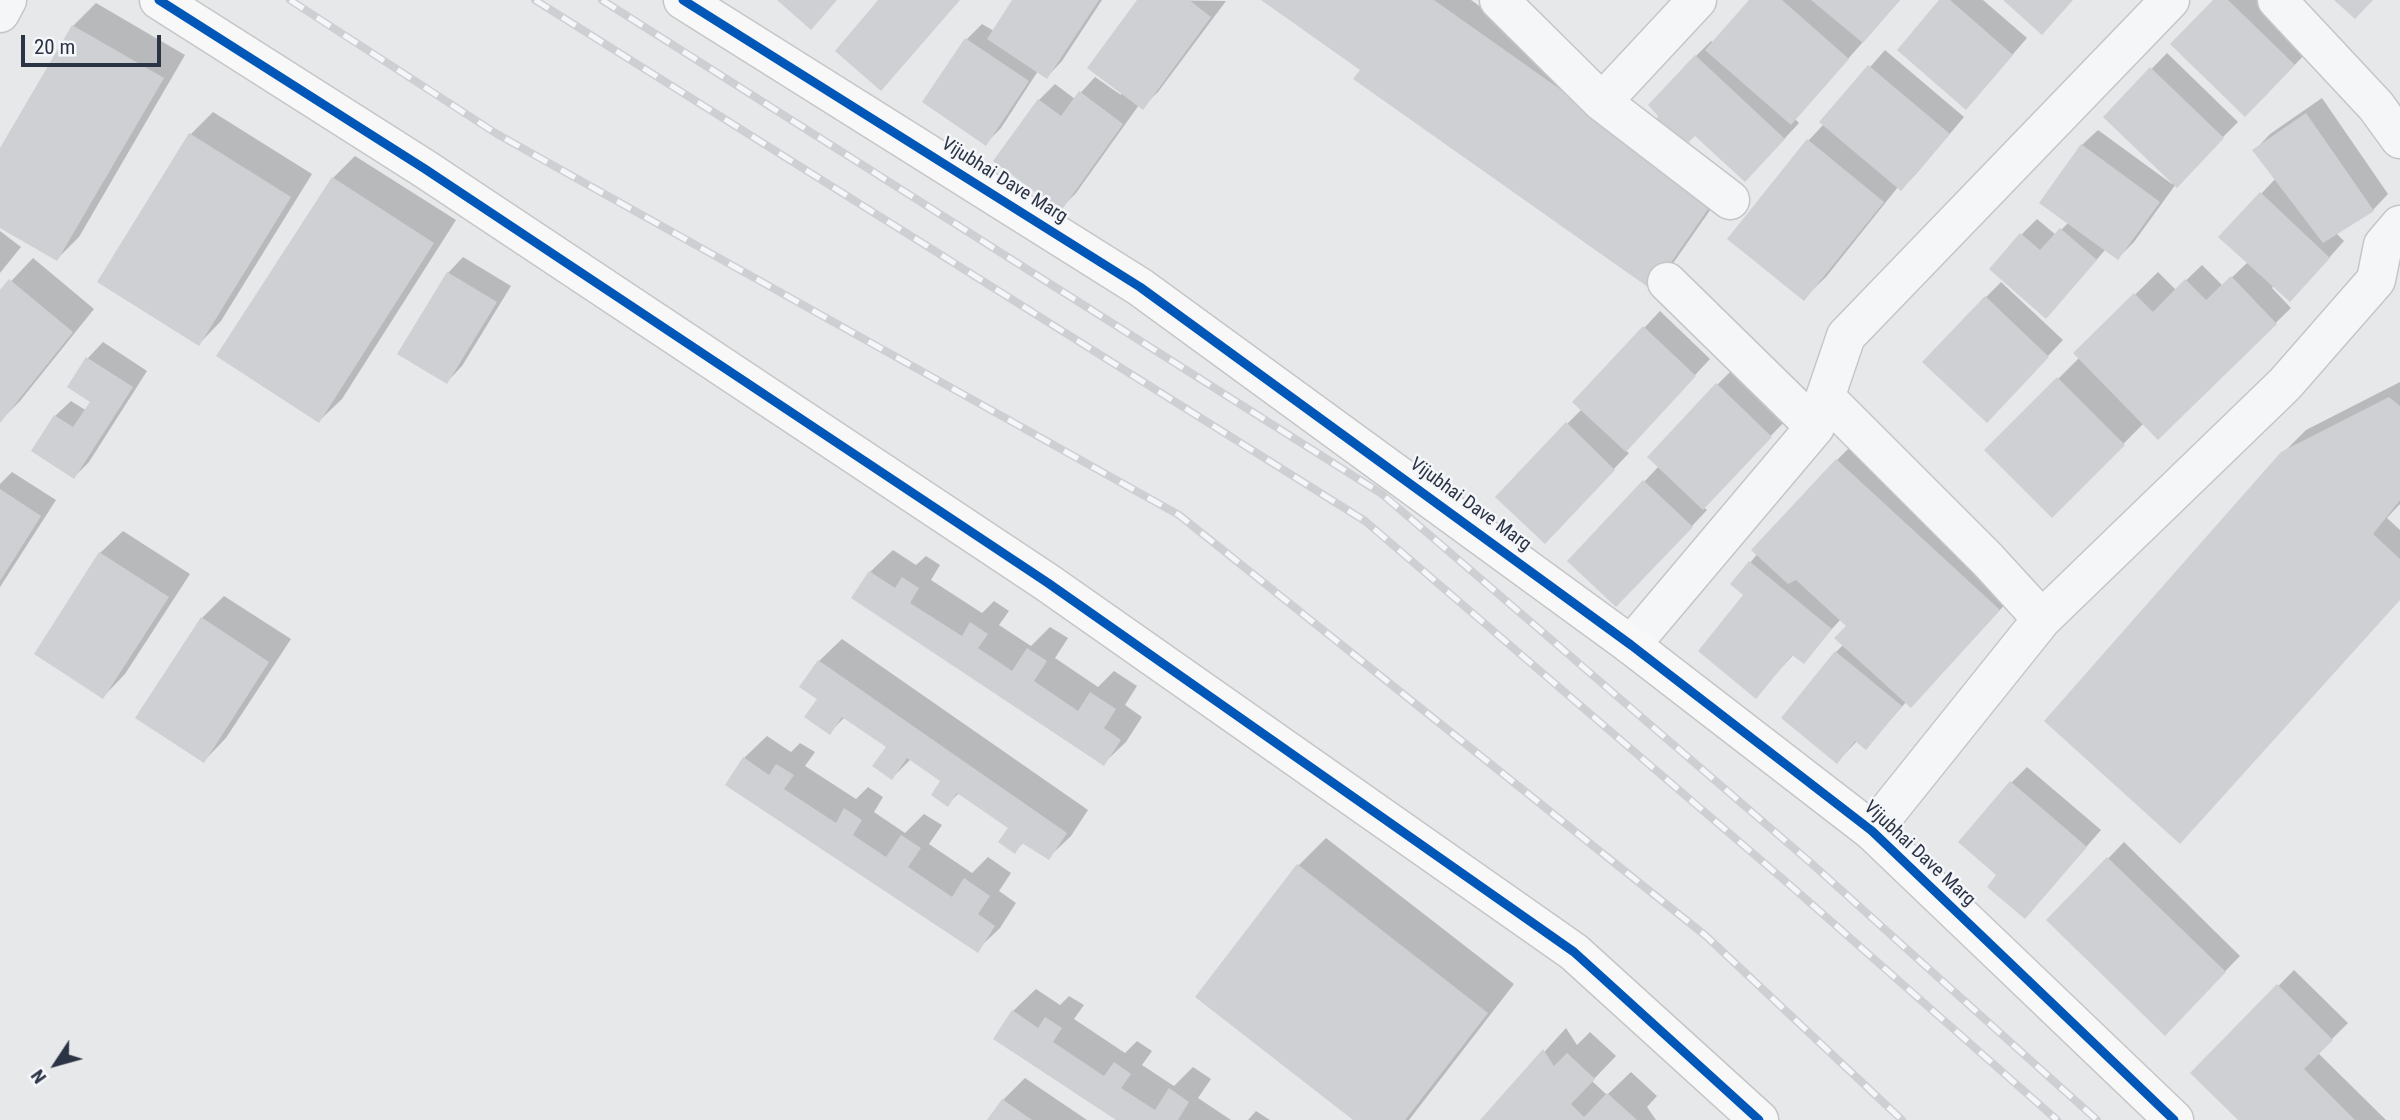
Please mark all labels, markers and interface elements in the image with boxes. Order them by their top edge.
scale bar [24,21,164,65]
text: 20 m [34,35,75,59]
street label: Vijubhai Dave Marg [937,133,1071,229]
street label: Vijubhai Dave Marg [1405,453,1535,557]
street label: Vijubhai Dave Marg [1858,796,1980,912]
north arrow [21,1029,91,1099]
text: N [26,1065,51,1088]

